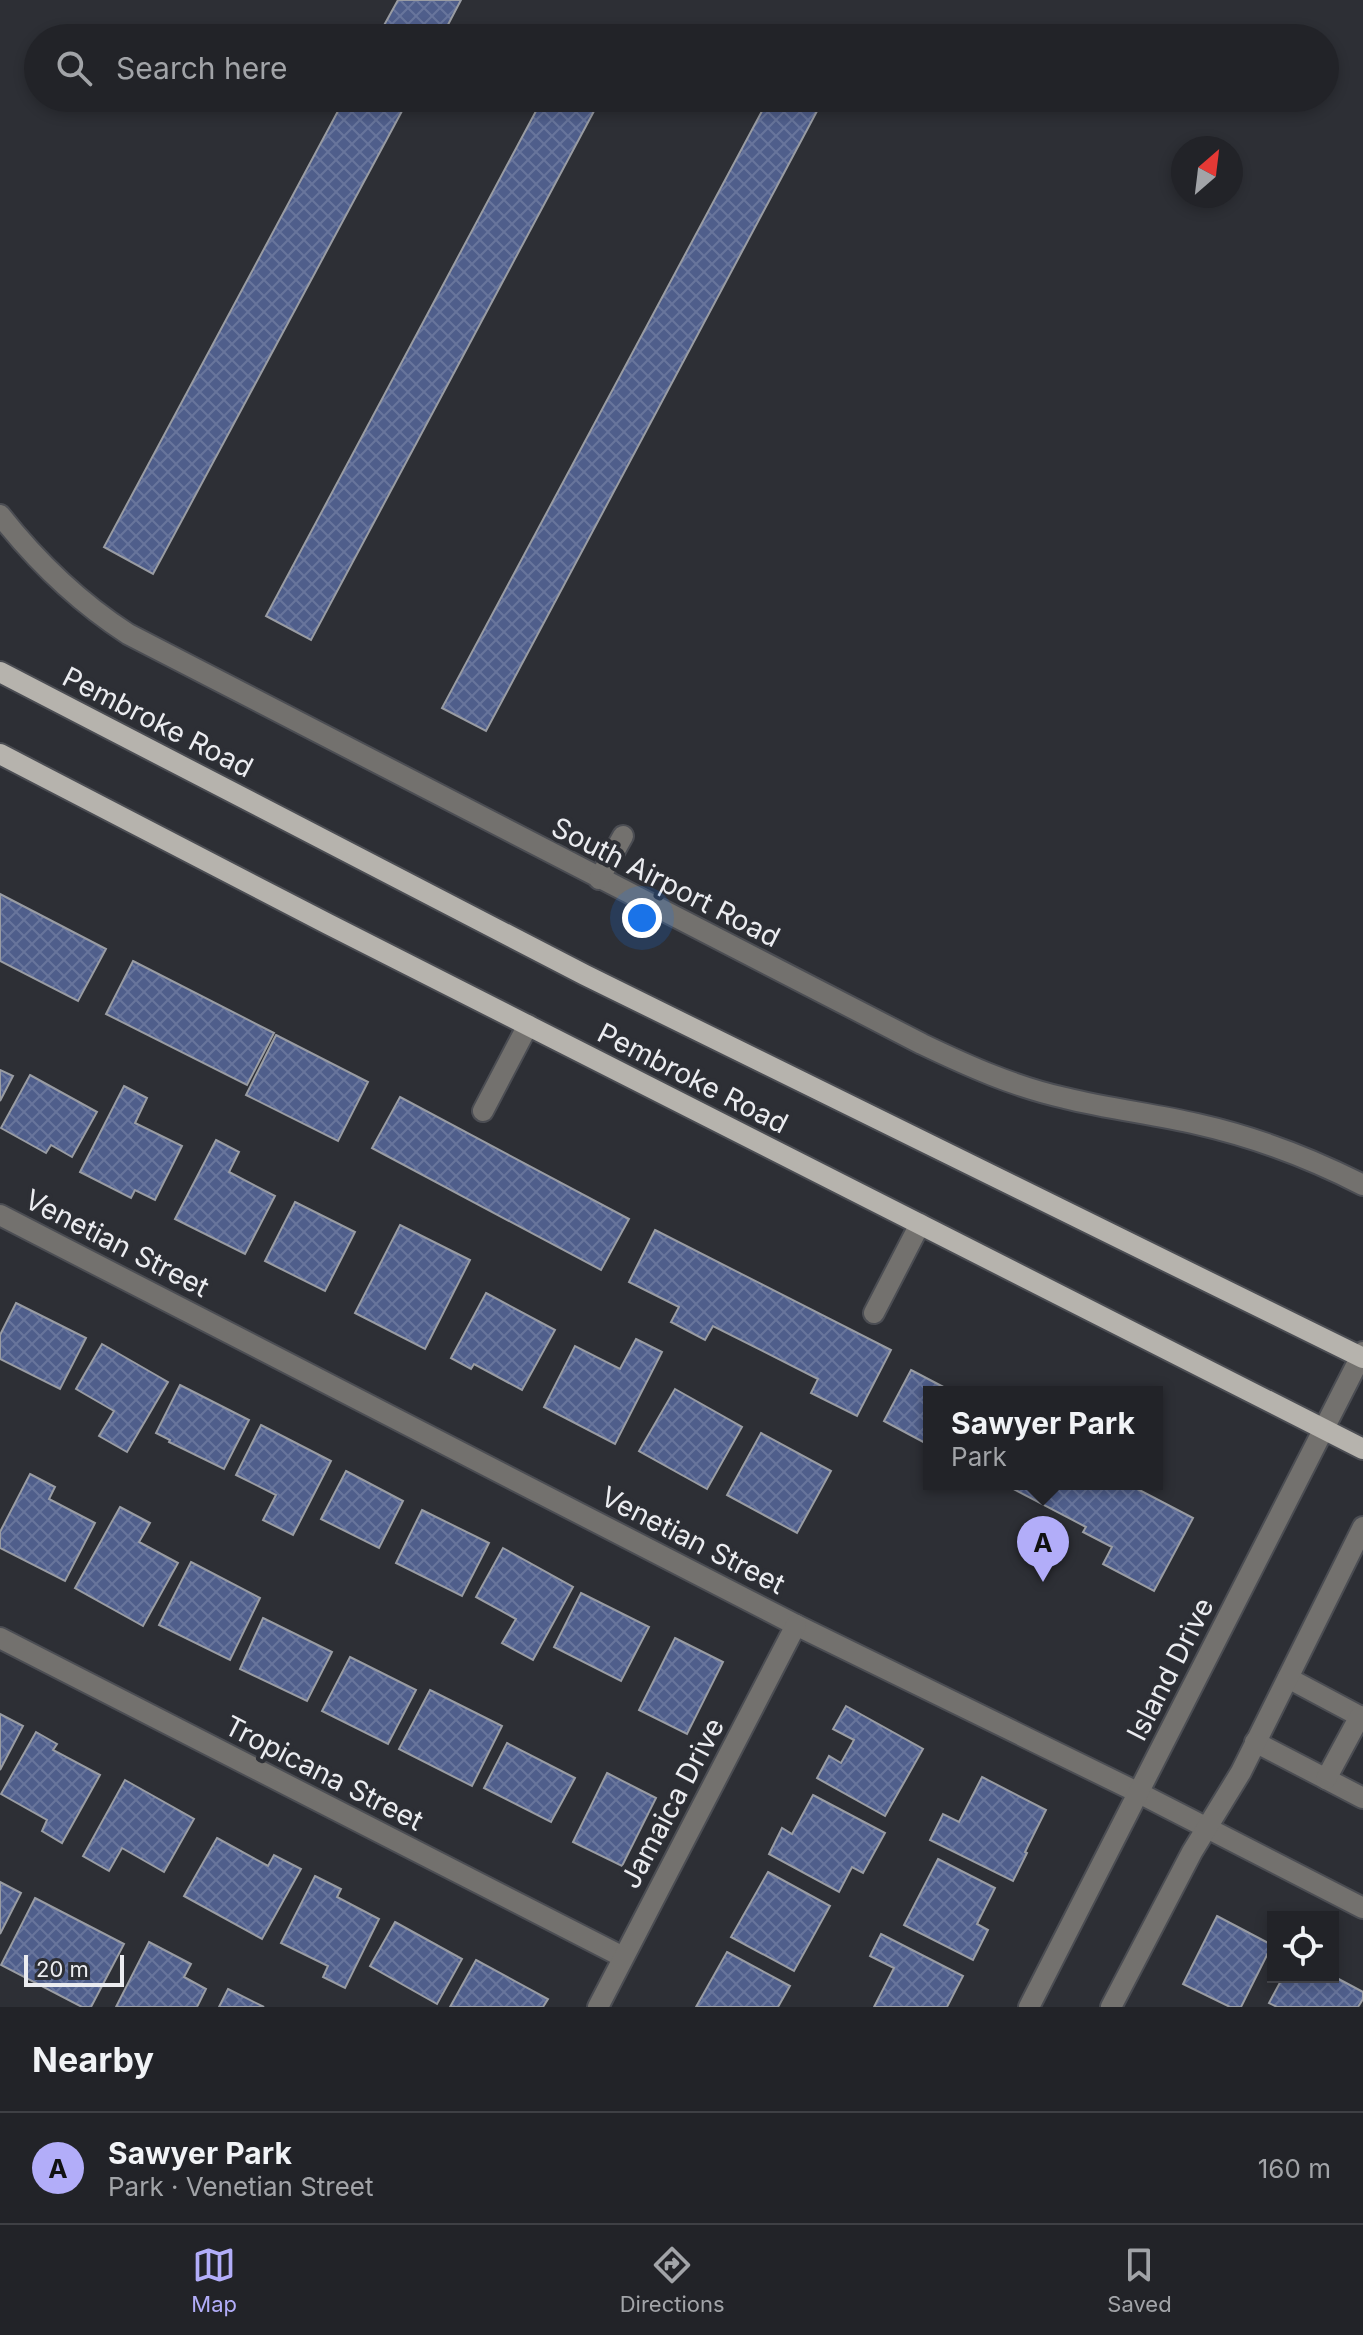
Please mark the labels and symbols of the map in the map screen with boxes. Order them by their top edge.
north arrow [1171,136,1243,208]
street label: Pembroke Road [57,659,259,785]
street label: South Airport Road [546,810,786,954]
your location [622,898,662,938]
street label: Pembroke Road [592,1015,794,1141]
street label: Venetian Street [19,1182,215,1304]
street label: Venetian Street [595,1479,791,1601]
pin: A [1017,1516,1069,1582]
street label: Island Drive [1119,1592,1221,1746]
street label: Tropicana Street [219,1708,429,1838]
street label: Jamaica Drive [613,1712,731,1894]
scale bar [24,1951,124,1987]

